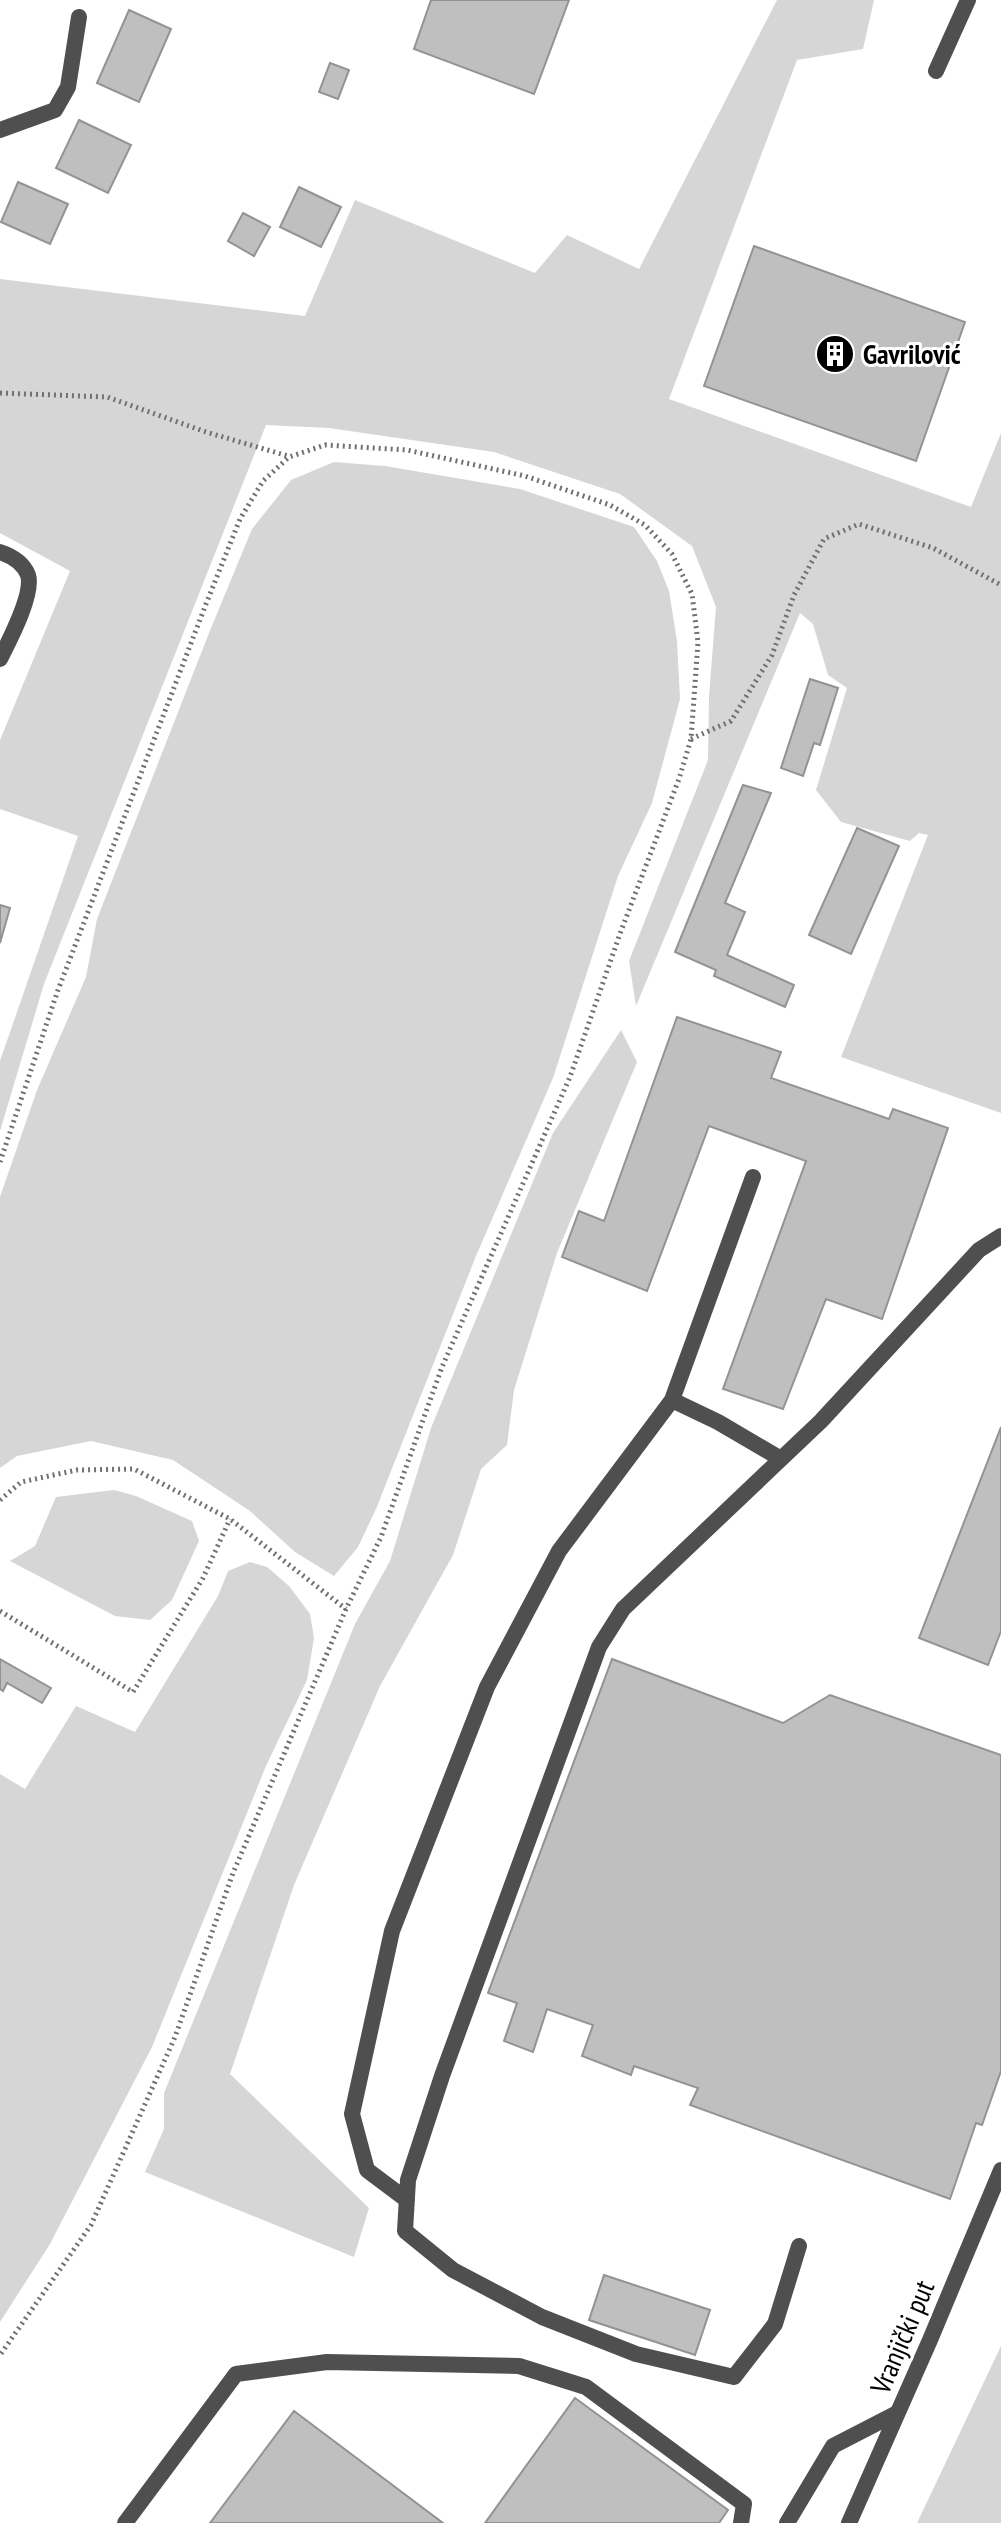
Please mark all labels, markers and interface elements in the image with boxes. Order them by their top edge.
building icon: Gavrilović [814,333,856,375]
place label: Gavrilović [863,335,961,372]
street label: Vranjički put [861,2274,942,2400]

